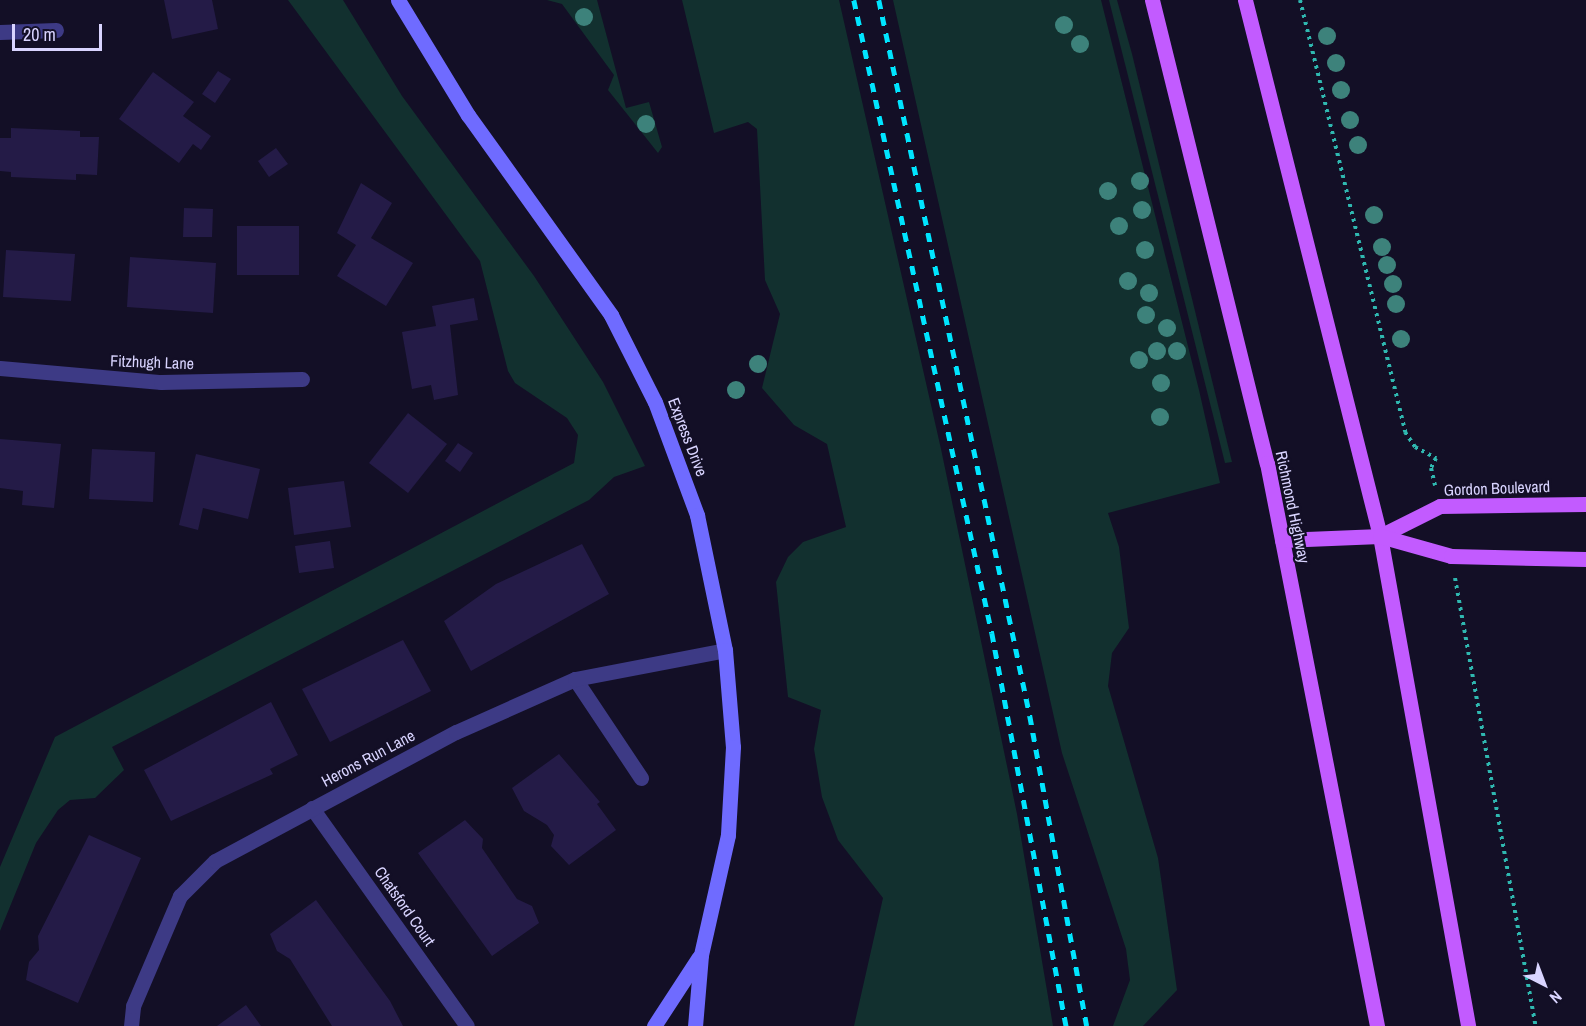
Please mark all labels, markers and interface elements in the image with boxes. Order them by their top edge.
scale bar [15,12,105,50]
text: 20 m [23,22,56,47]
street label: Fitzhugh Lane [110,351,194,373]
street label: Express Drive [664,395,712,479]
street label: Richmond Highway [1272,449,1314,565]
street label: Gordon Boulevard [1443,477,1551,499]
street label: Herons Run Lane [318,725,418,791]
street label: Chatsford Court [371,863,439,949]
north arrow [1514,954,1574,1014]
text: N [1545,986,1567,1009]

